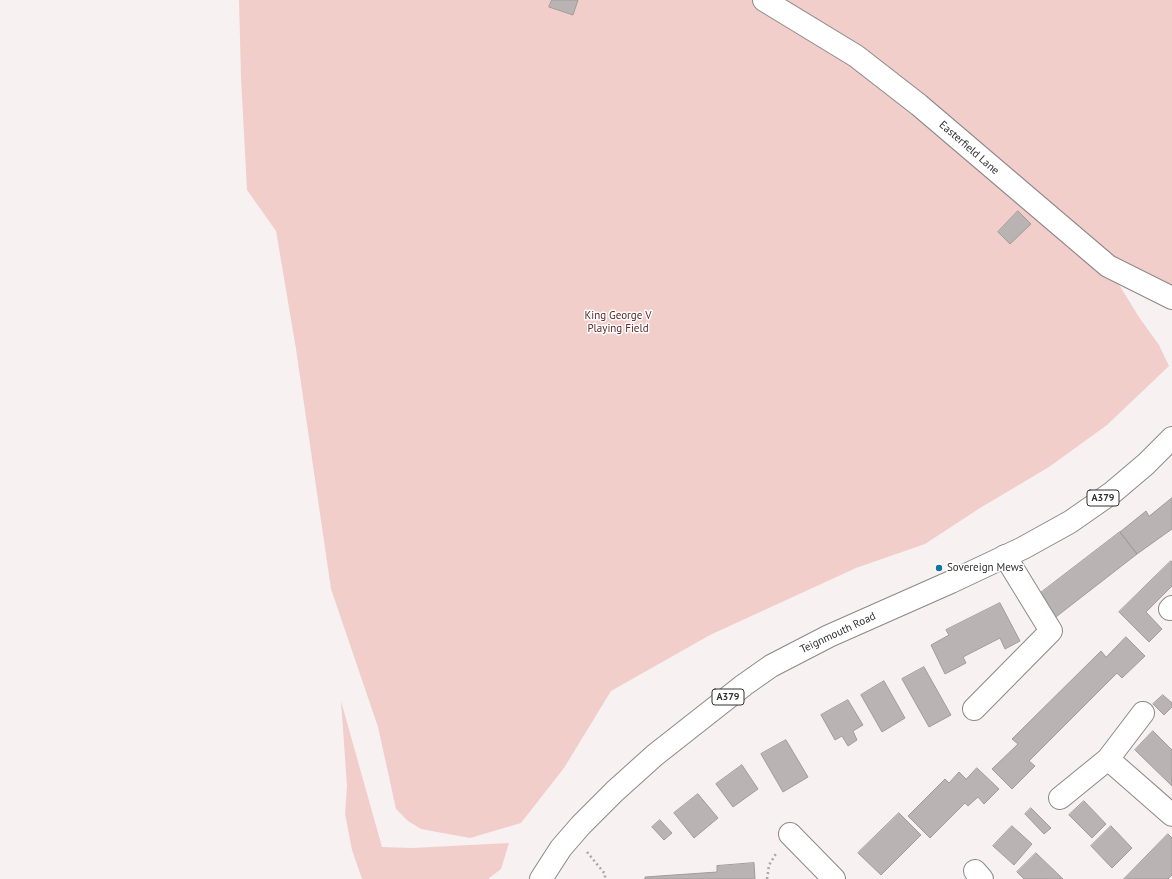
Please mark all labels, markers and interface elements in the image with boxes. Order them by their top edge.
street label: Easterfield Lane [936,118,1002,178]
park label: King George V Playing Field [584,309,652,335]
road number: A379 [1087,490,1119,506]
place label: Sovereign Mews [947,561,1023,575]
marker: Sovereign Mews [934,563,944,573]
street label: Teignmouth Road [798,610,878,656]
road number: A379 [712,689,744,705]

